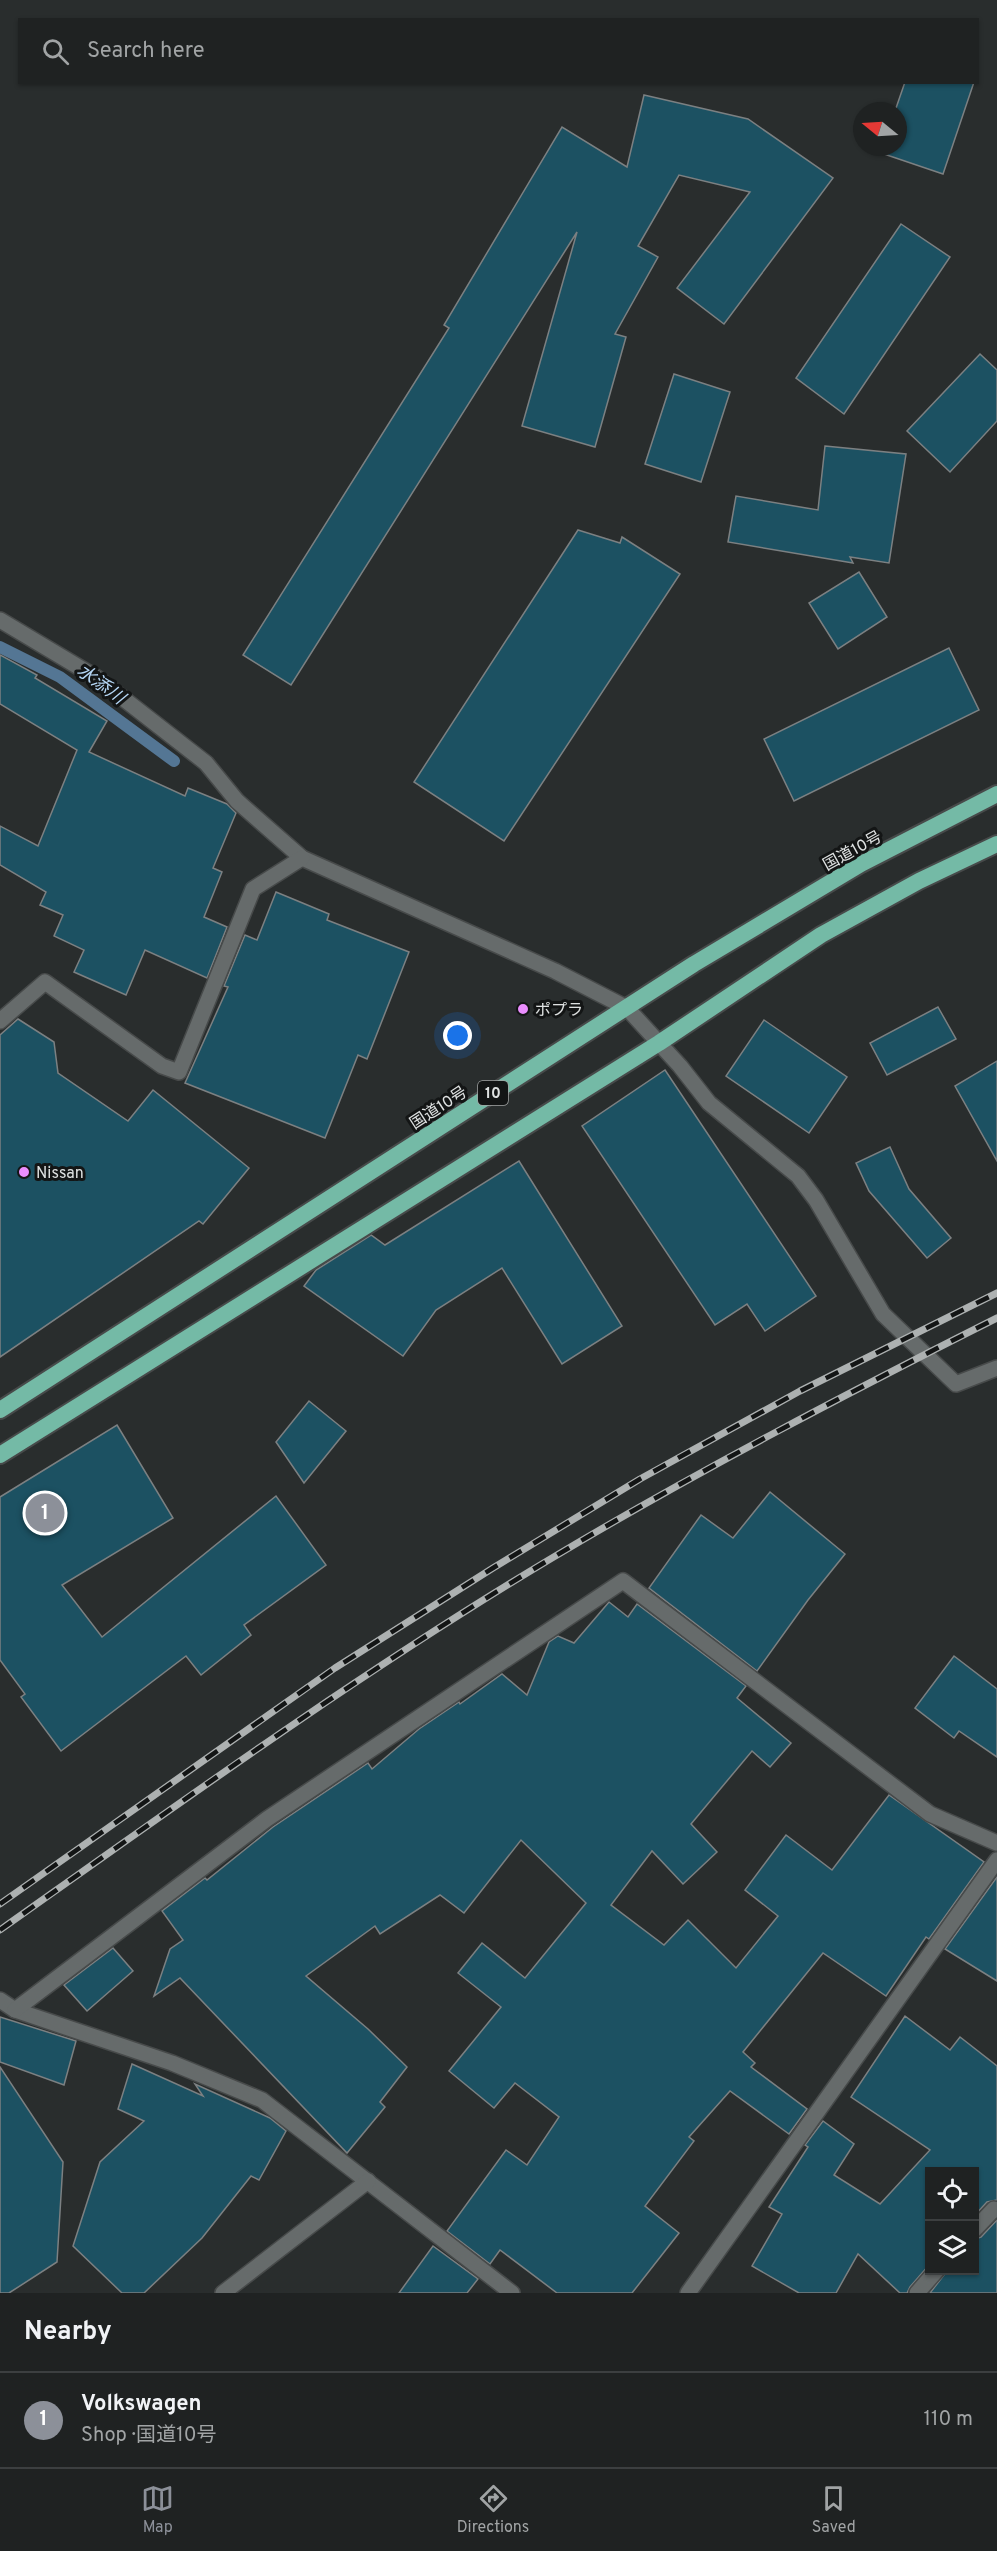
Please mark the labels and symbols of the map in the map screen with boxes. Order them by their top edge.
north arrow [853,102,907,156]
water label: 水添川 [72,660,130,712]
street label: 国道10号 [820,827,886,876]
place label: ポプラ [535,1001,583,1021]
marker: ポプラ [516,1002,530,1016]
your location [443,1021,472,1050]
road number: 10 [478,1081,508,1105]
street label: 国道10号 [407,1083,471,1135]
place label: Nissan [36,1164,84,1184]
marker: Nissan [17,1165,31,1179]
pin: 1 [26,1490,64,1536]

